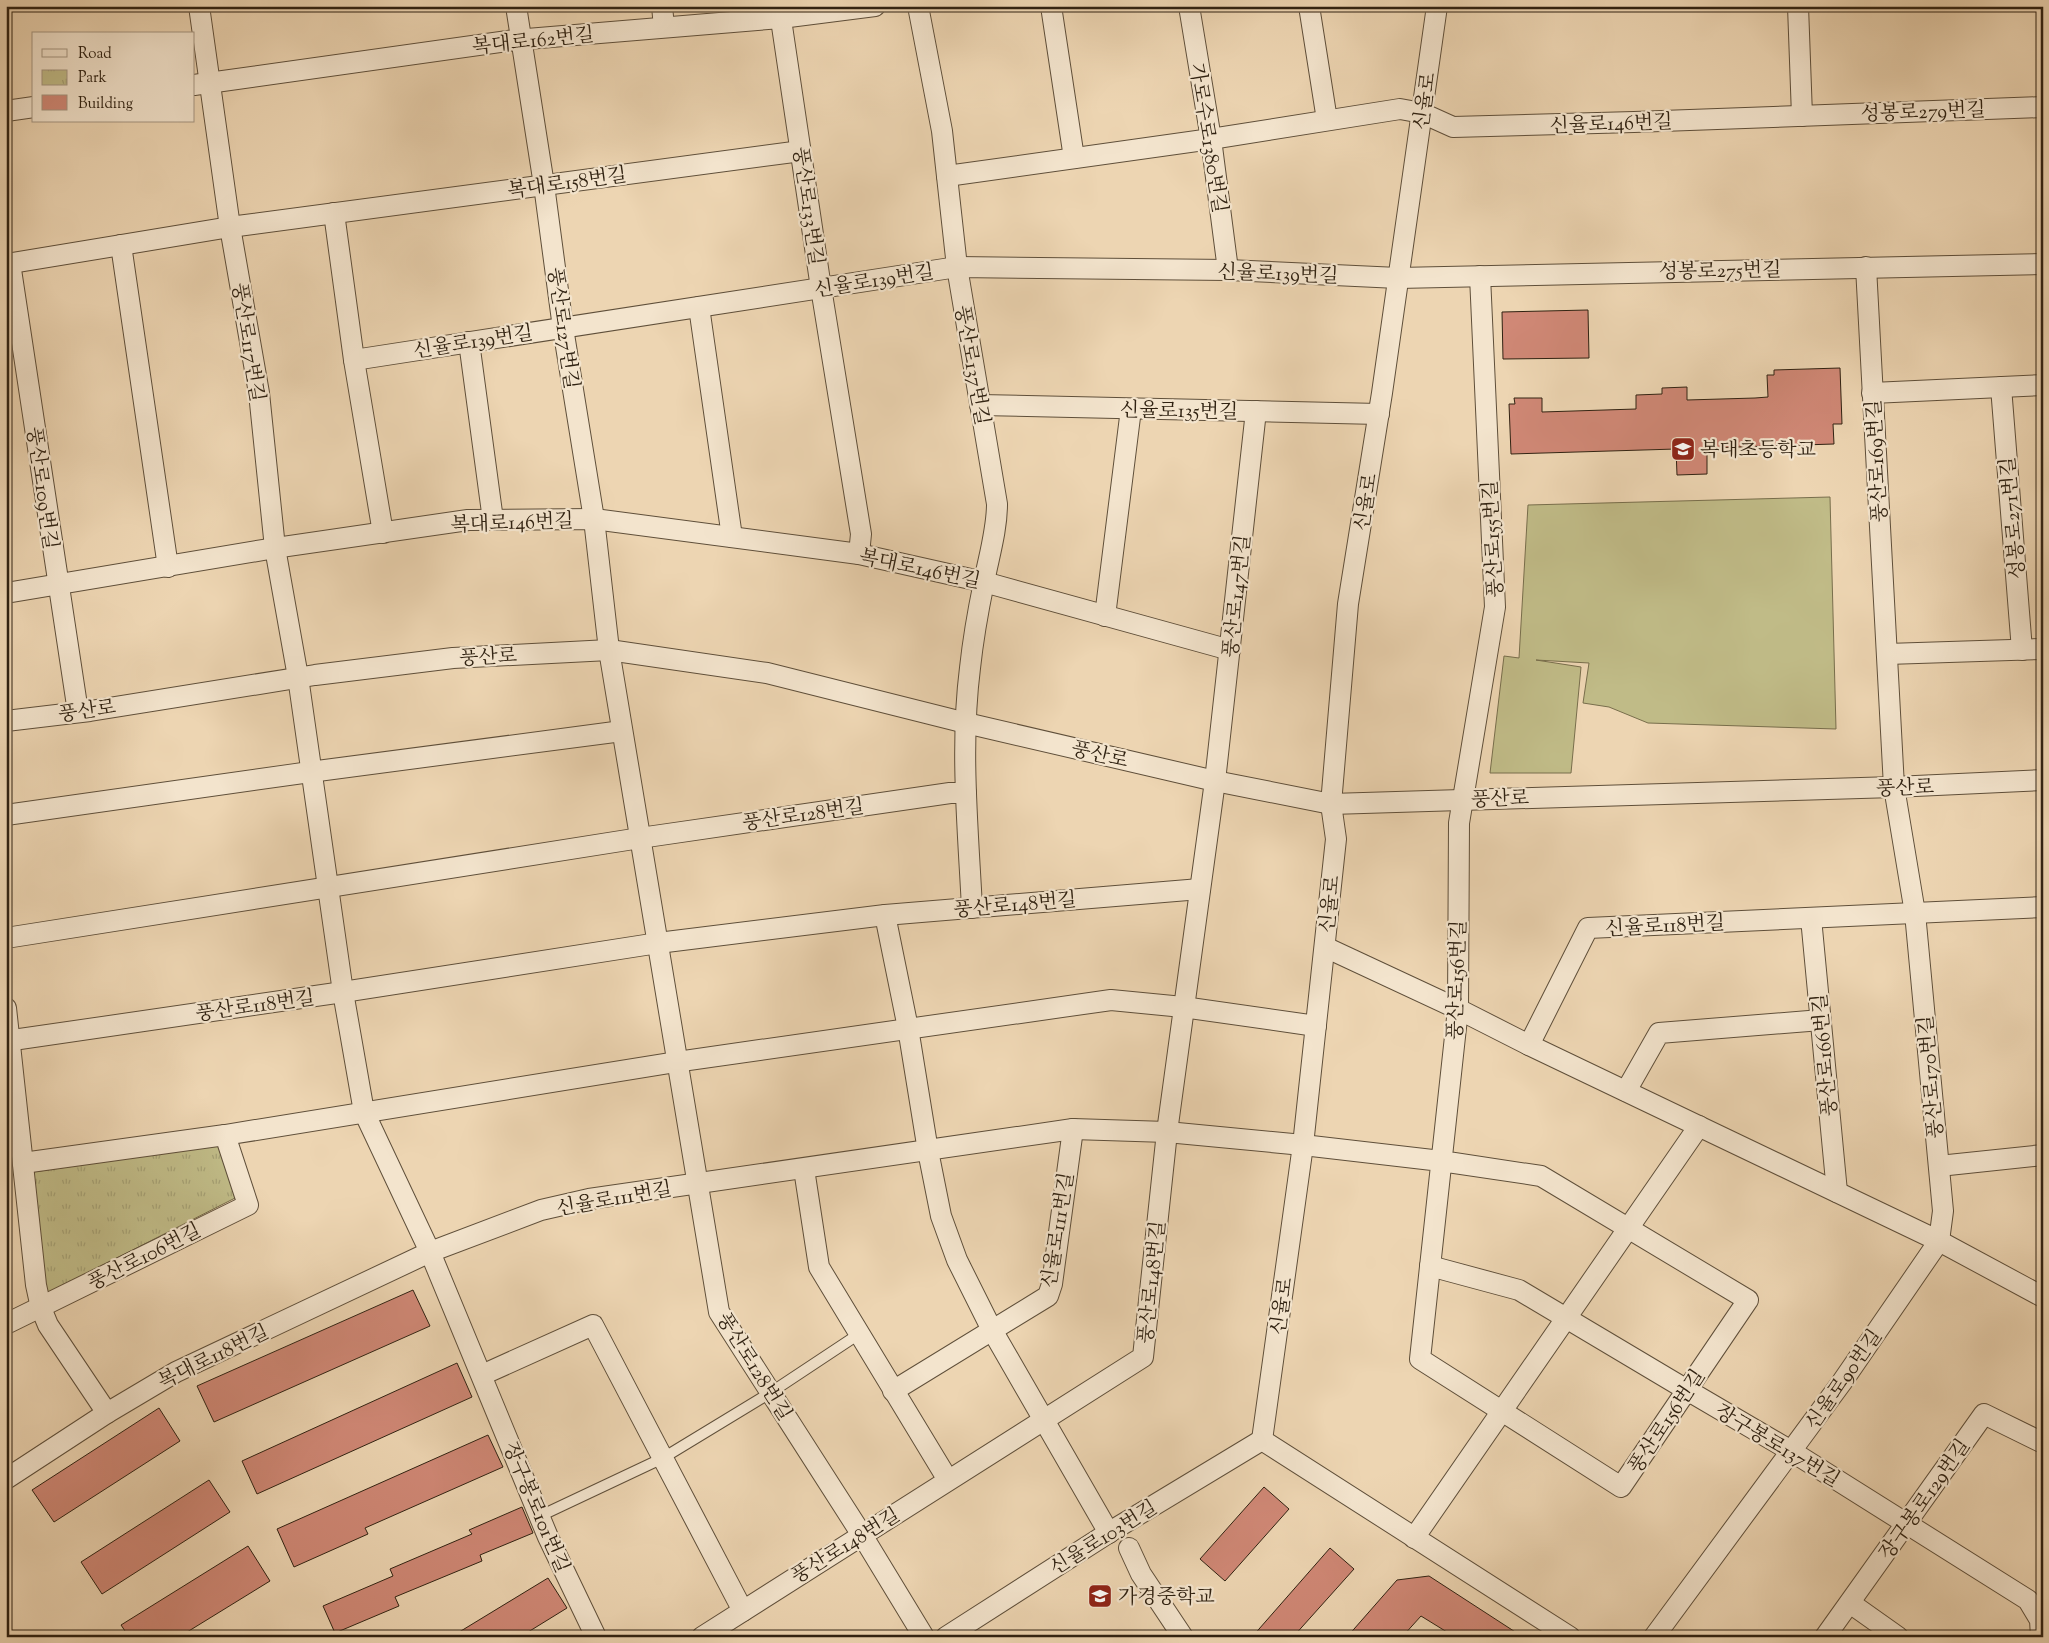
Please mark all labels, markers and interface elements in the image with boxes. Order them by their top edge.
street label: 복대로162번길 [471,22,596,63]
legend [32,32,195,122]
text: Road [78,44,112,65]
street label: 가로수로1380번길 [1180,61,1233,215]
text: Park [78,68,107,89]
street label: 신율로 [1408,71,1445,132]
text: Building [78,94,133,115]
street label: 성봉로279번길 [1860,97,1986,130]
street label: 신율로146번길 [1549,109,1673,142]
street label: 풍산로133번길 [784,145,829,268]
street label: 복대로158번길 [506,162,629,207]
street label: 성봉로275번길 [1658,257,1782,288]
street label: 신율로139번길 [812,259,936,306]
street label: 신율로139번길 [1217,259,1339,292]
street label: 풍산로127번길 [539,266,584,391]
street label: 풍산로117번길 [223,281,270,404]
street label: 풍산로137번길 [946,303,995,428]
street label: 신율로139번길 [411,320,535,367]
street label: 신율로135번길 [1120,397,1238,428]
street label: 풍산로169번길 [1861,399,1896,523]
street label: 풍산로109번길 [18,425,63,552]
school or university icon: 복대초등학교 [1670,436,1696,462]
place label: 복대초등학교 [1700,437,1817,466]
street label: 성봉로271번길 [1995,455,2034,580]
street label: 신율로 [1349,471,1386,533]
street label: 풍산로155번길 [1477,480,1512,598]
street label: 복대로146번길 [450,508,574,541]
street label: 풍산로147번길 [1218,533,1259,659]
street label: 복대로146번길 [856,543,983,597]
street label: 풍산로 [458,642,518,674]
street label: 풍산로 [57,694,118,731]
street label: 풍산로 [1068,736,1131,777]
street label: 풍산로 [1876,774,1935,805]
street label: 풍산로 [1471,785,1530,816]
street label: 풍산로128번길 [741,794,866,839]
street label: 신율로 [1314,874,1349,935]
street label: 풍산로148번길 [952,887,1078,926]
street label: 신율로118번길 [1604,910,1726,945]
street label: 풍산로156번길 [1442,920,1475,1041]
street label: 풍산로118번길 [194,985,317,1030]
street label: 풍산로166번길 [1807,992,1846,1117]
street label: 풍산로170번길 [1913,1014,1952,1140]
street label: 신율로111번길 [1036,1170,1083,1290]
street label: 신율로111번길 [554,1176,675,1225]
street label: 풍산로106번길 [83,1217,207,1299]
street label: 풍산로148번길 [1133,1219,1174,1345]
street label: 신율로 [1265,1276,1302,1337]
street label: 풍산로128번길 [708,1308,798,1427]
street label: 복대로118번길 [154,1319,274,1398]
street label: 신율로90번길 [1800,1324,1890,1437]
street label: 풍산로156번길 [1622,1364,1714,1480]
street label: 장구봉로137번길 [1709,1398,1845,1496]
street label: 장구봉로129번길 [1874,1434,1979,1567]
street label: 장구봉로101번길 [494,1438,575,1578]
street label: 신율로103번길 [1045,1495,1164,1584]
street label: 풍산로148번길 [786,1502,906,1592]
school or university icon: 가경중학교 [1087,1583,1113,1609]
place label: 가경중학교 [1118,1584,1215,1613]

